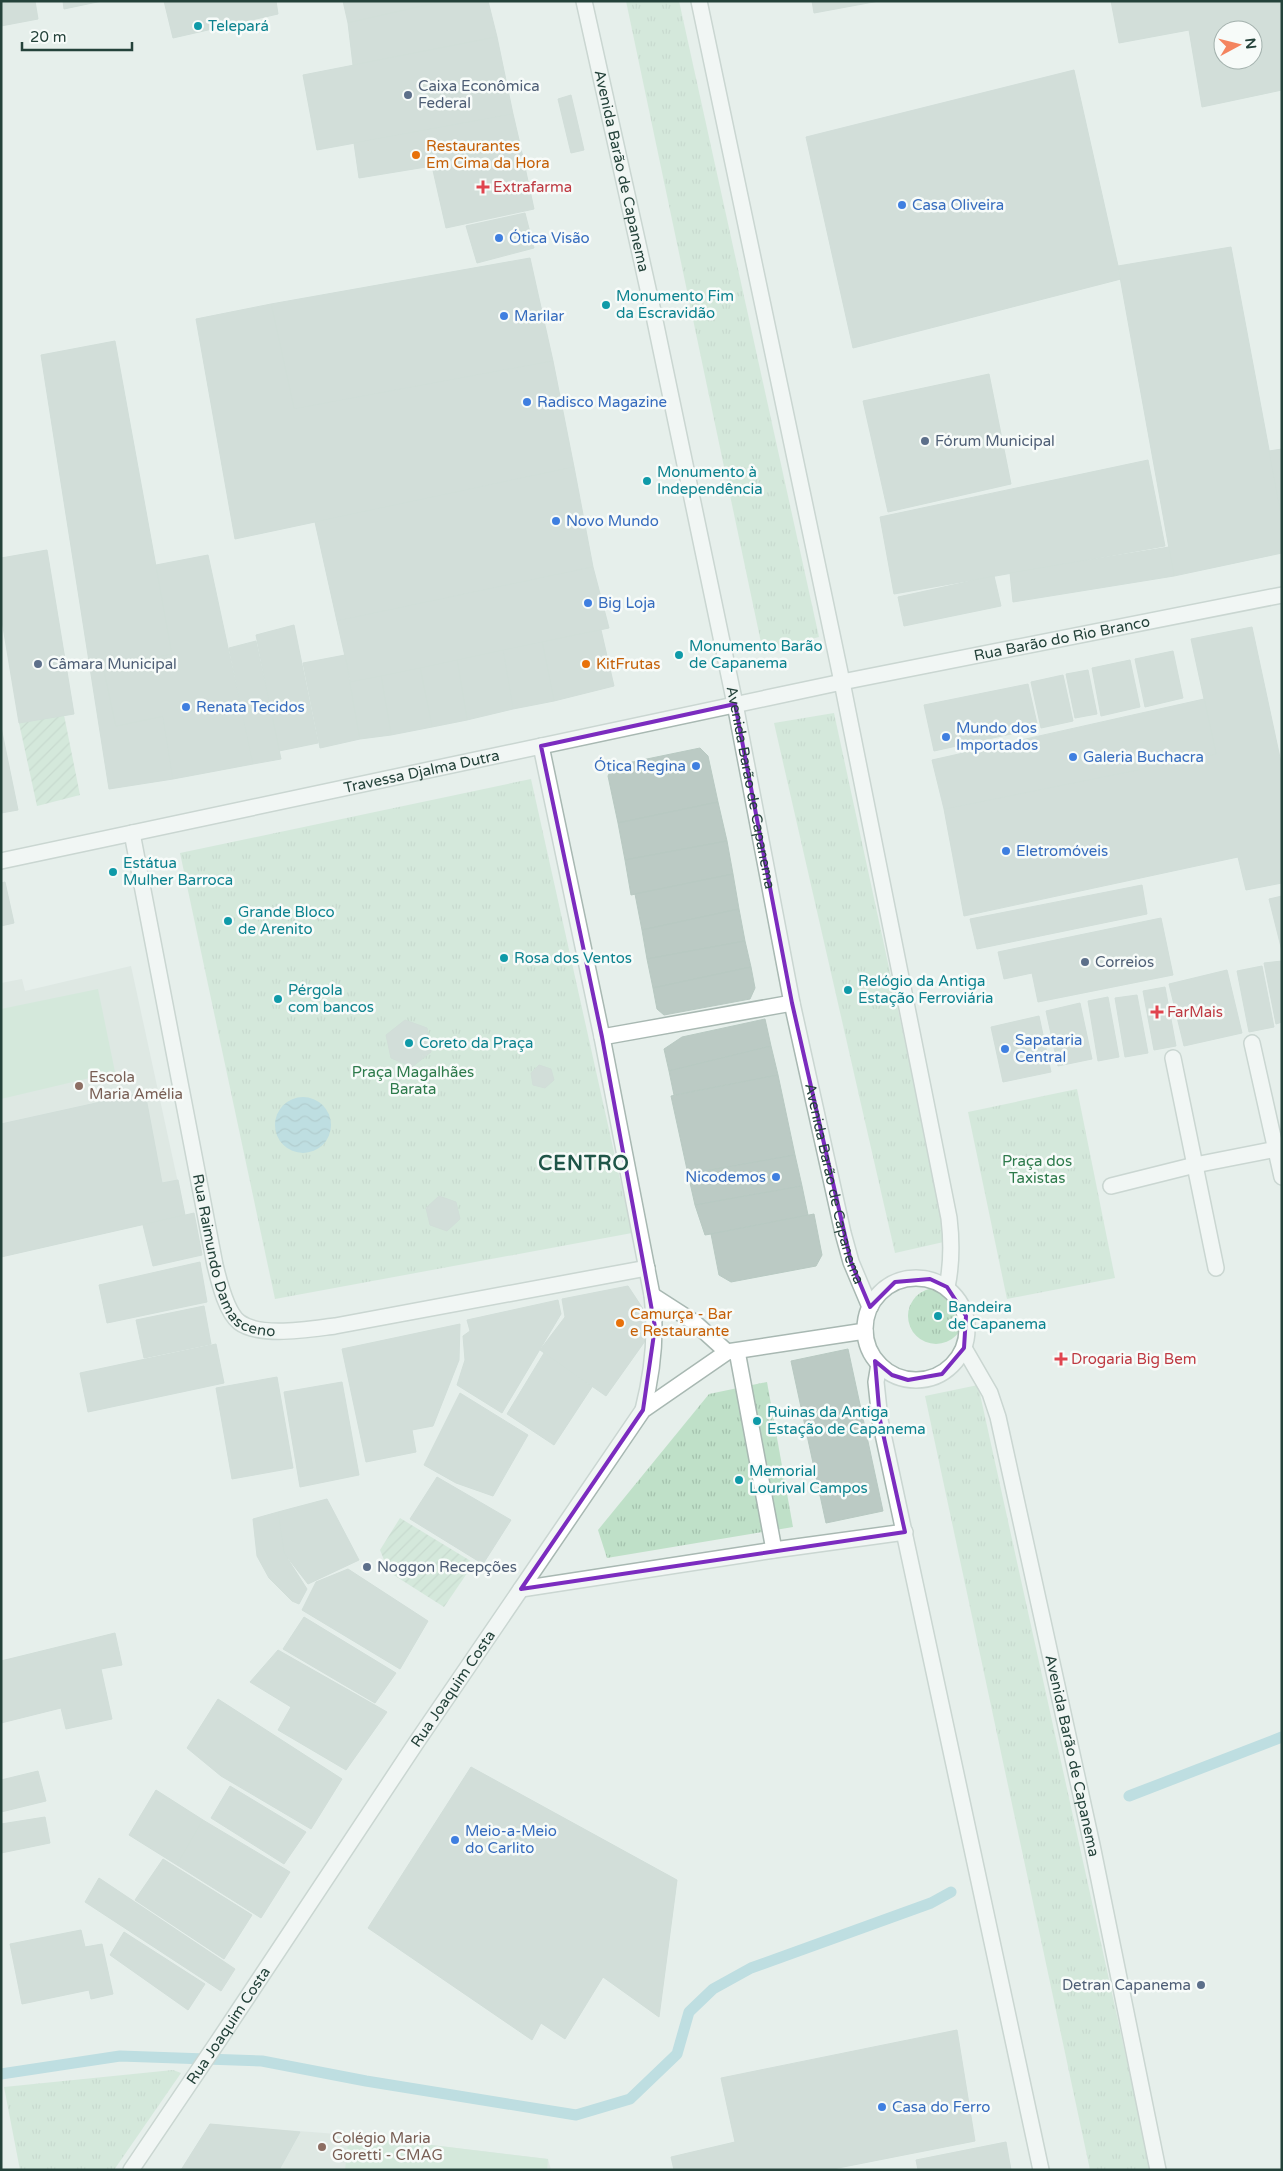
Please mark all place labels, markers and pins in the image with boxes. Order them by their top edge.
place label: Telepará [208,17,269,35]
marker: Telepará [192,20,204,32]
place label: Caixa Econômica Federal [418,77,540,112]
marker: Caixa Econômica Federal [402,89,414,101]
place label: Restaurantes Em Cima da Hora [426,137,550,172]
marker: Restaurantes Em Cima da Hora [410,149,422,161]
place label: Extrafarma [493,178,572,196]
marker: Extrafarma [477,181,489,193]
place label: Casa Oliveira [912,196,1004,214]
marker: Casa Oliveira [896,199,908,211]
place label: Ótica Visão [509,229,590,247]
marker: Ótica Visão [493,232,505,244]
place label: Monumento Fim da Escravidão [616,287,734,322]
marker: Monumento Fim da Escravidão [600,299,612,311]
place label: Marilar [514,307,565,325]
marker: Marilar [498,310,510,322]
place label: Radisco Magazine [537,393,667,411]
marker: Radisco Magazine [521,396,533,408]
place label: Fórum Municipal [935,432,1055,450]
marker: Fórum Municipal [919,435,931,447]
place label: Monumento à Independência [657,463,763,498]
marker: Monumento à Independência [641,475,653,487]
place label: Novo Mundo [566,512,659,530]
marker: Novo Mundo [550,515,562,527]
place label: Big Loja [598,594,655,612]
marker: Big Loja [582,597,594,609]
place label: Monumento Barão de Capanema [689,637,823,672]
marker: Monumento Barão de Capanema [673,649,685,661]
place label: Câmara Municipal [48,655,177,673]
place label: KitFrutas [596,655,660,673]
marker: Câmara Municipal [32,658,44,670]
marker: KitFrutas [580,658,592,670]
place label: Renata Tecidos [196,698,305,716]
marker: Renata Tecidos [180,701,192,713]
place label: Mundo dos Importados [956,719,1038,754]
marker: Mundo dos Importados [940,731,952,743]
place label: Galeria Buchacra [1083,748,1204,766]
marker: Galeria Buchacra [1067,751,1079,763]
place label: Ótica Regina [594,757,686,775]
marker: Ótica Regina [690,760,702,772]
place label: Eletromóveis [1016,842,1108,860]
marker: Eletromóveis [1000,845,1012,857]
place label: Estátua Mulher Barroca [123,854,233,889]
marker: Estátua Mulher Barroca [107,866,119,878]
place label: Grande Bloco de Arenito [238,903,335,938]
marker: Grande Bloco de Arenito [222,915,234,927]
place label: Rosa dos Ventos [514,949,632,967]
marker: Rosa dos Ventos [498,952,510,964]
place label: Correios [1095,953,1154,971]
marker: Correios [1079,956,1091,968]
place label: Relógio da Antiga Estação Ferroviária [858,972,994,1007]
place label: Pérgola com bancos [288,981,374,1016]
marker: Relógio da Antiga Estação Ferroviária [842,984,854,996]
marker: Pérgola com bancos [272,993,284,1005]
place label: FarMais [1167,1003,1223,1021]
marker: FarMais [1151,1006,1163,1018]
place label: Sapataria Central [1015,1031,1082,1066]
place label: Coreto da Praça [419,1034,533,1052]
marker: Coreto da Praça [403,1037,415,1049]
marker: Sapataria Central [999,1043,1011,1055]
place label: Escola Maria Amélia [89,1068,183,1103]
marker: Escola Maria Amélia [73,1080,85,1092]
place label: Nicodemos [685,1168,766,1186]
marker: Nicodemos [770,1171,782,1183]
place label: Bandeira de Capanema [948,1298,1046,1333]
place label: Camurça - Bar e Restaurante [630,1305,732,1340]
marker: Bandeira de Capanema [932,1310,944,1322]
marker: Camurça - Bar e Restaurante [614,1317,626,1329]
place label: Drogaria Big Bem [1071,1350,1196,1368]
marker: Drogaria Big Bem [1055,1353,1067,1365]
place label: Ruinas da Antiga Estação de Capanema [767,1403,926,1438]
marker: Ruinas da Antiga Estação de Capanema [751,1415,763,1427]
place label: Memorial Lourival Campos [749,1462,868,1497]
marker: Memorial Lourival Campos [733,1474,745,1486]
place label: Noggon Recepções [377,1558,517,1576]
marker: Noggon Recepções [361,1561,373,1573]
place label: Meio-a-Meio do Carlito [465,1822,557,1857]
marker: Meio-a-Meio do Carlito [449,1834,461,1846]
place label: Detran Capanema [1062,1976,1191,1994]
marker: Detran Capanema [1195,1979,1207,1991]
place label: Casa do Ferro [892,2098,990,2116]
marker: Casa do Ferro [876,2101,888,2113]
place label: Colégio Maria Goretti - CMAG [332,2129,443,2164]
marker: Colégio Maria Goretti - CMAG [316,2141,328,2153]

